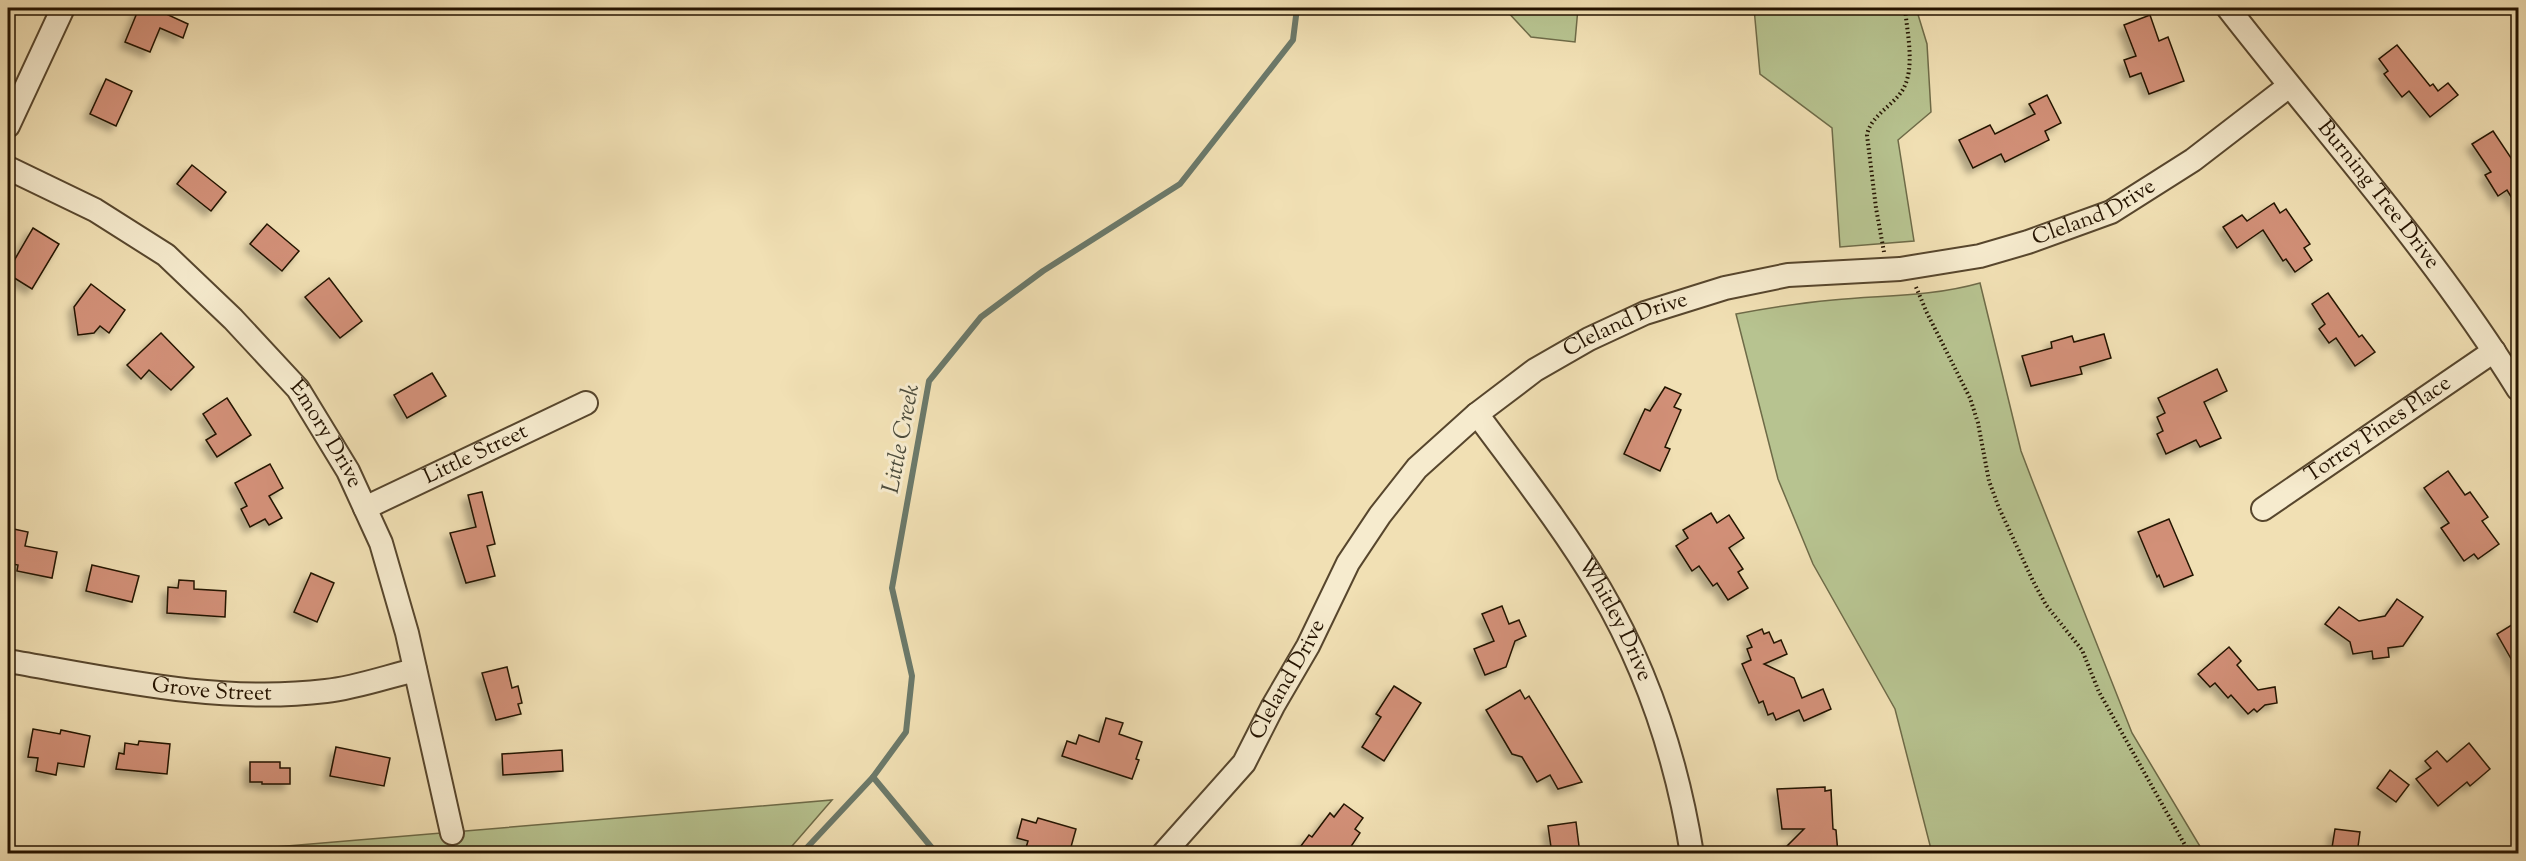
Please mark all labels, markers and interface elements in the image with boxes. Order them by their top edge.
street label: Burning Tree Drive [2309,114,2447,277]
street label: Cleland Drive [2028,171,2162,255]
street label: Cleland Drive [1557,285,1692,366]
street label: Torrey Pines Place [2299,368,2458,491]
street label: Emory Drive [282,373,370,493]
water label: Little Creek [875,381,929,497]
street label: Little Street [419,416,534,494]
street label: Whitley Drive [1569,552,1660,686]
street label: Cleland Drive [1242,614,1334,746]
street label: Grove Street [150,670,272,711]

